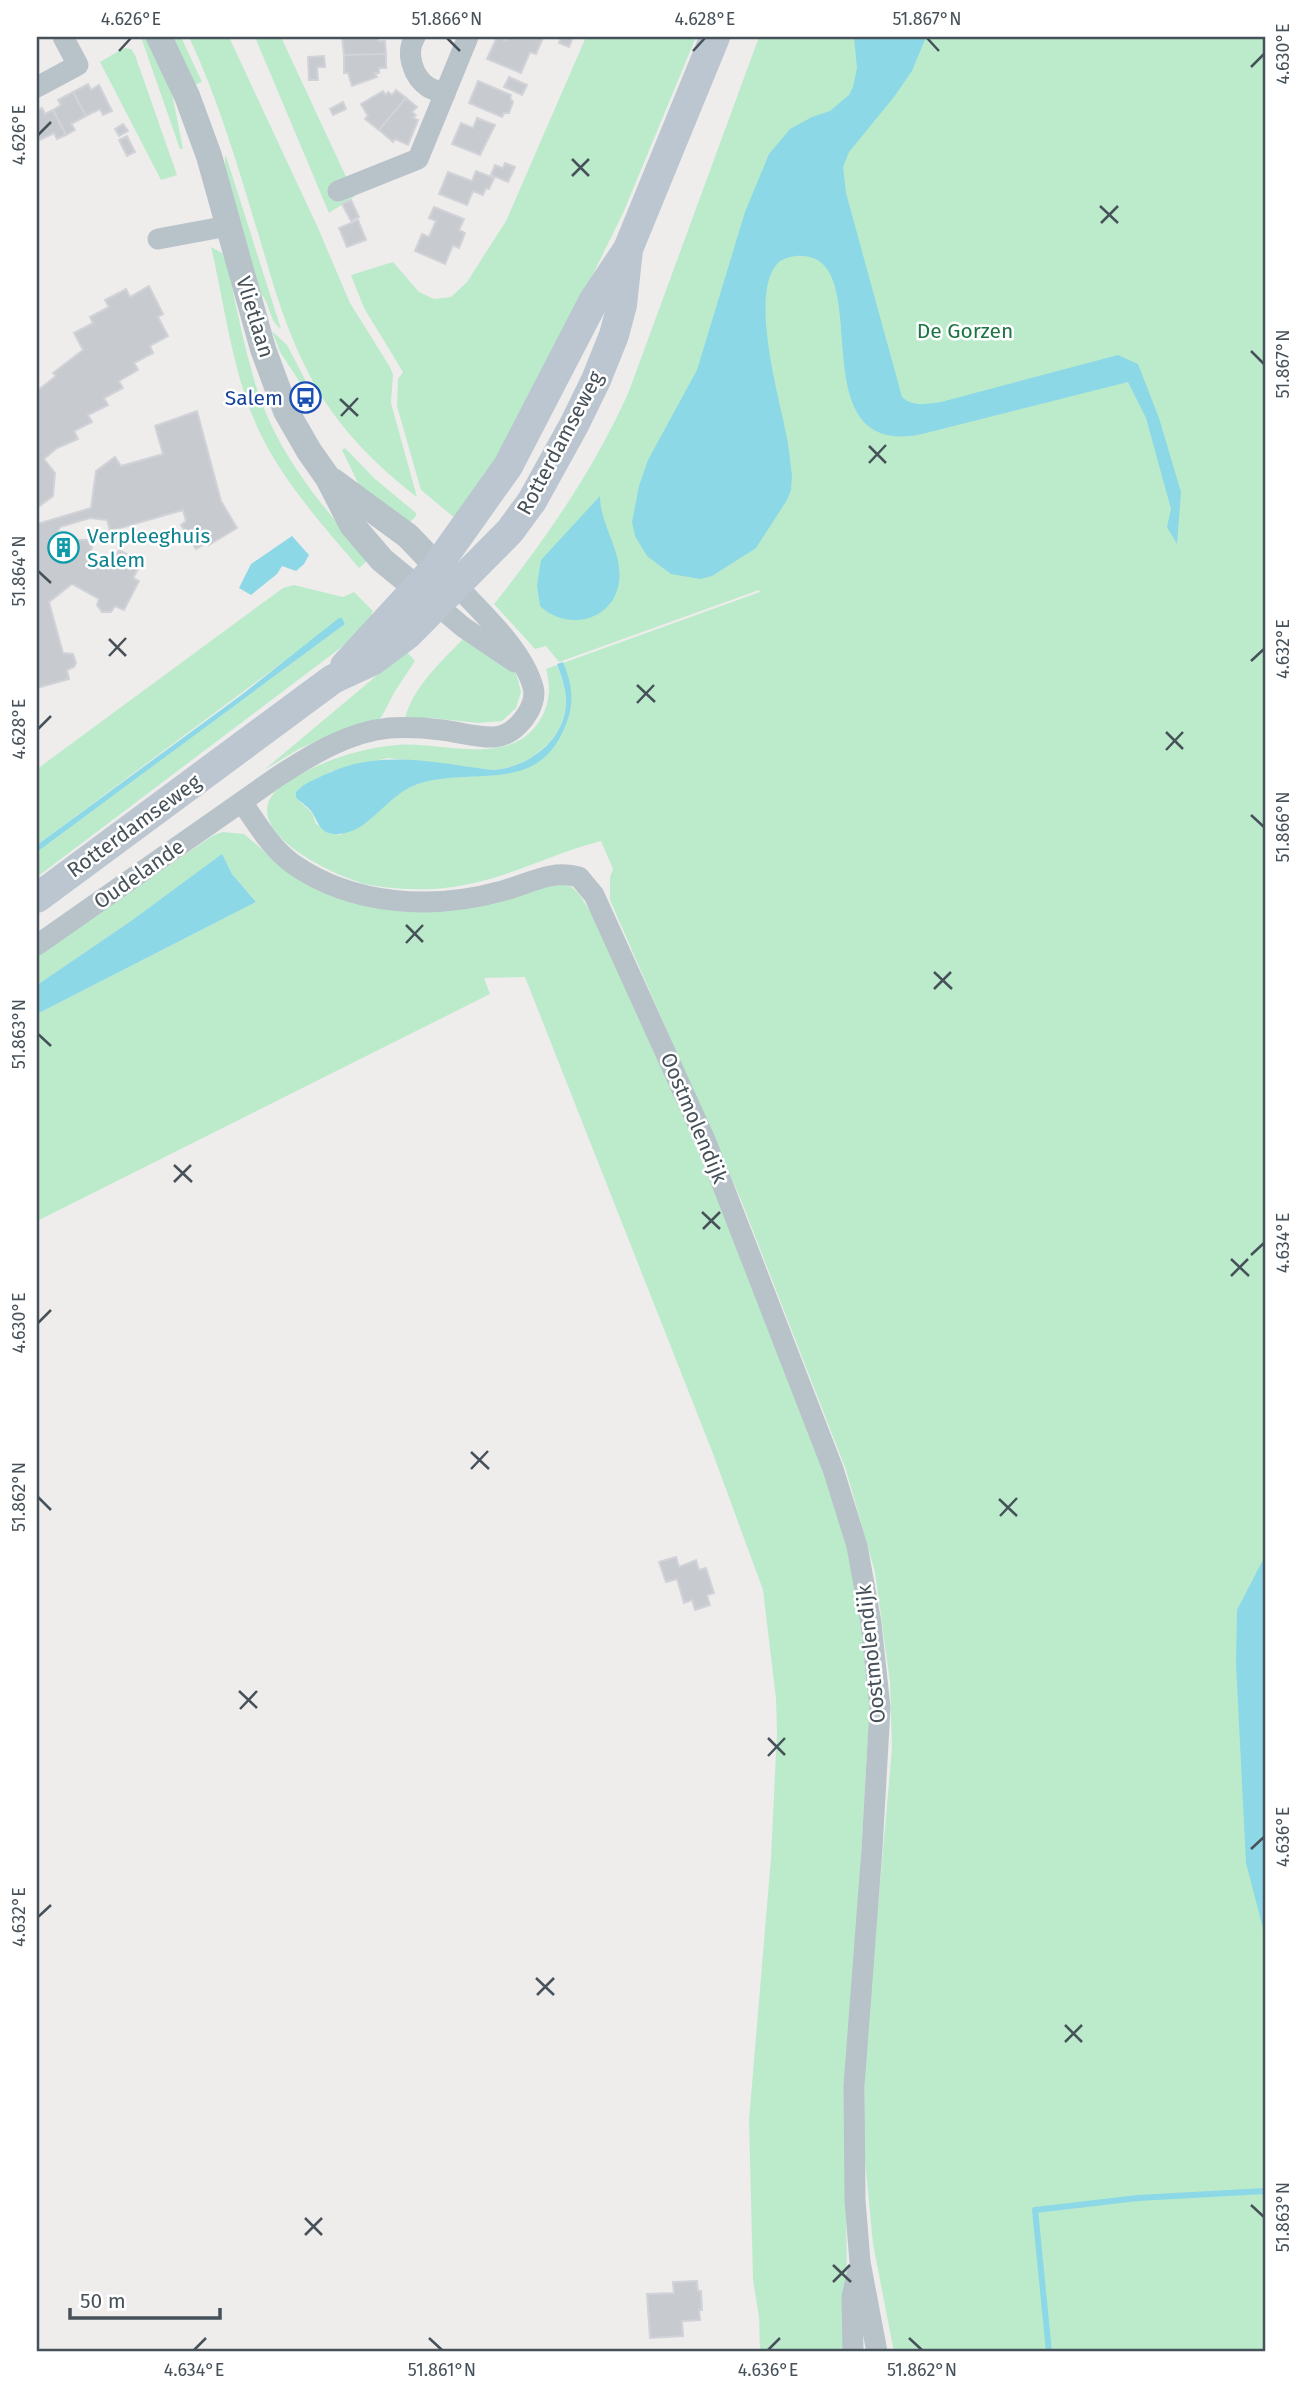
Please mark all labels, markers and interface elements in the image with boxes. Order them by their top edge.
text: 4.626°E [101,8,161,30]
text: 51.866°N [412,8,482,30]
text: 4.628°E [675,8,735,30]
text: 51.867°N [892,8,962,30]
text: 4.630°E [1272,23,1294,85]
text: 4.626°E [8,105,30,165]
street label: Vlietlaan [230,273,280,361]
park label: De Gorzen [917,318,1013,344]
text: 51.867°N [1272,329,1294,399]
street label: Rotterdamseweg [511,367,609,519]
bus stop icon: Salem [289,381,323,415]
place label: Salem [225,385,283,411]
place label: Verpleeghuis Salem [87,523,210,573]
building icon: Verpleeghuis Salem [47,531,81,565]
text: 51.864°N [8,535,30,607]
text: 4.632°E [1272,619,1294,679]
text: 4.628°E [8,699,30,759]
street label: Rotterdamseweg [62,769,206,883]
text: 51.866°N [1272,792,1294,862]
street label: Oudelande [89,833,189,915]
text: 51.863°N [8,999,30,1069]
street label: Oostmolendijk [655,1049,733,1187]
text: 4.634°E [1272,1213,1294,1273]
text: 4.630°E [8,1292,30,1354]
text: 51.862°N [8,1462,30,1532]
street label: Oostmolendijk [851,1583,891,1725]
text: 4.636°E [1272,1807,1294,1867]
text: 4.632°E [8,1887,30,1947]
text: 51.863°N [1272,2182,1294,2252]
scale bar [70,2277,220,2321]
text: 50 m [80,2288,126,2314]
text: 4.634°E [164,2359,224,2381]
text: 51.861°N [408,2359,476,2381]
text: 4.636°E [738,2359,798,2381]
text: 51.862°N [887,2359,957,2381]

